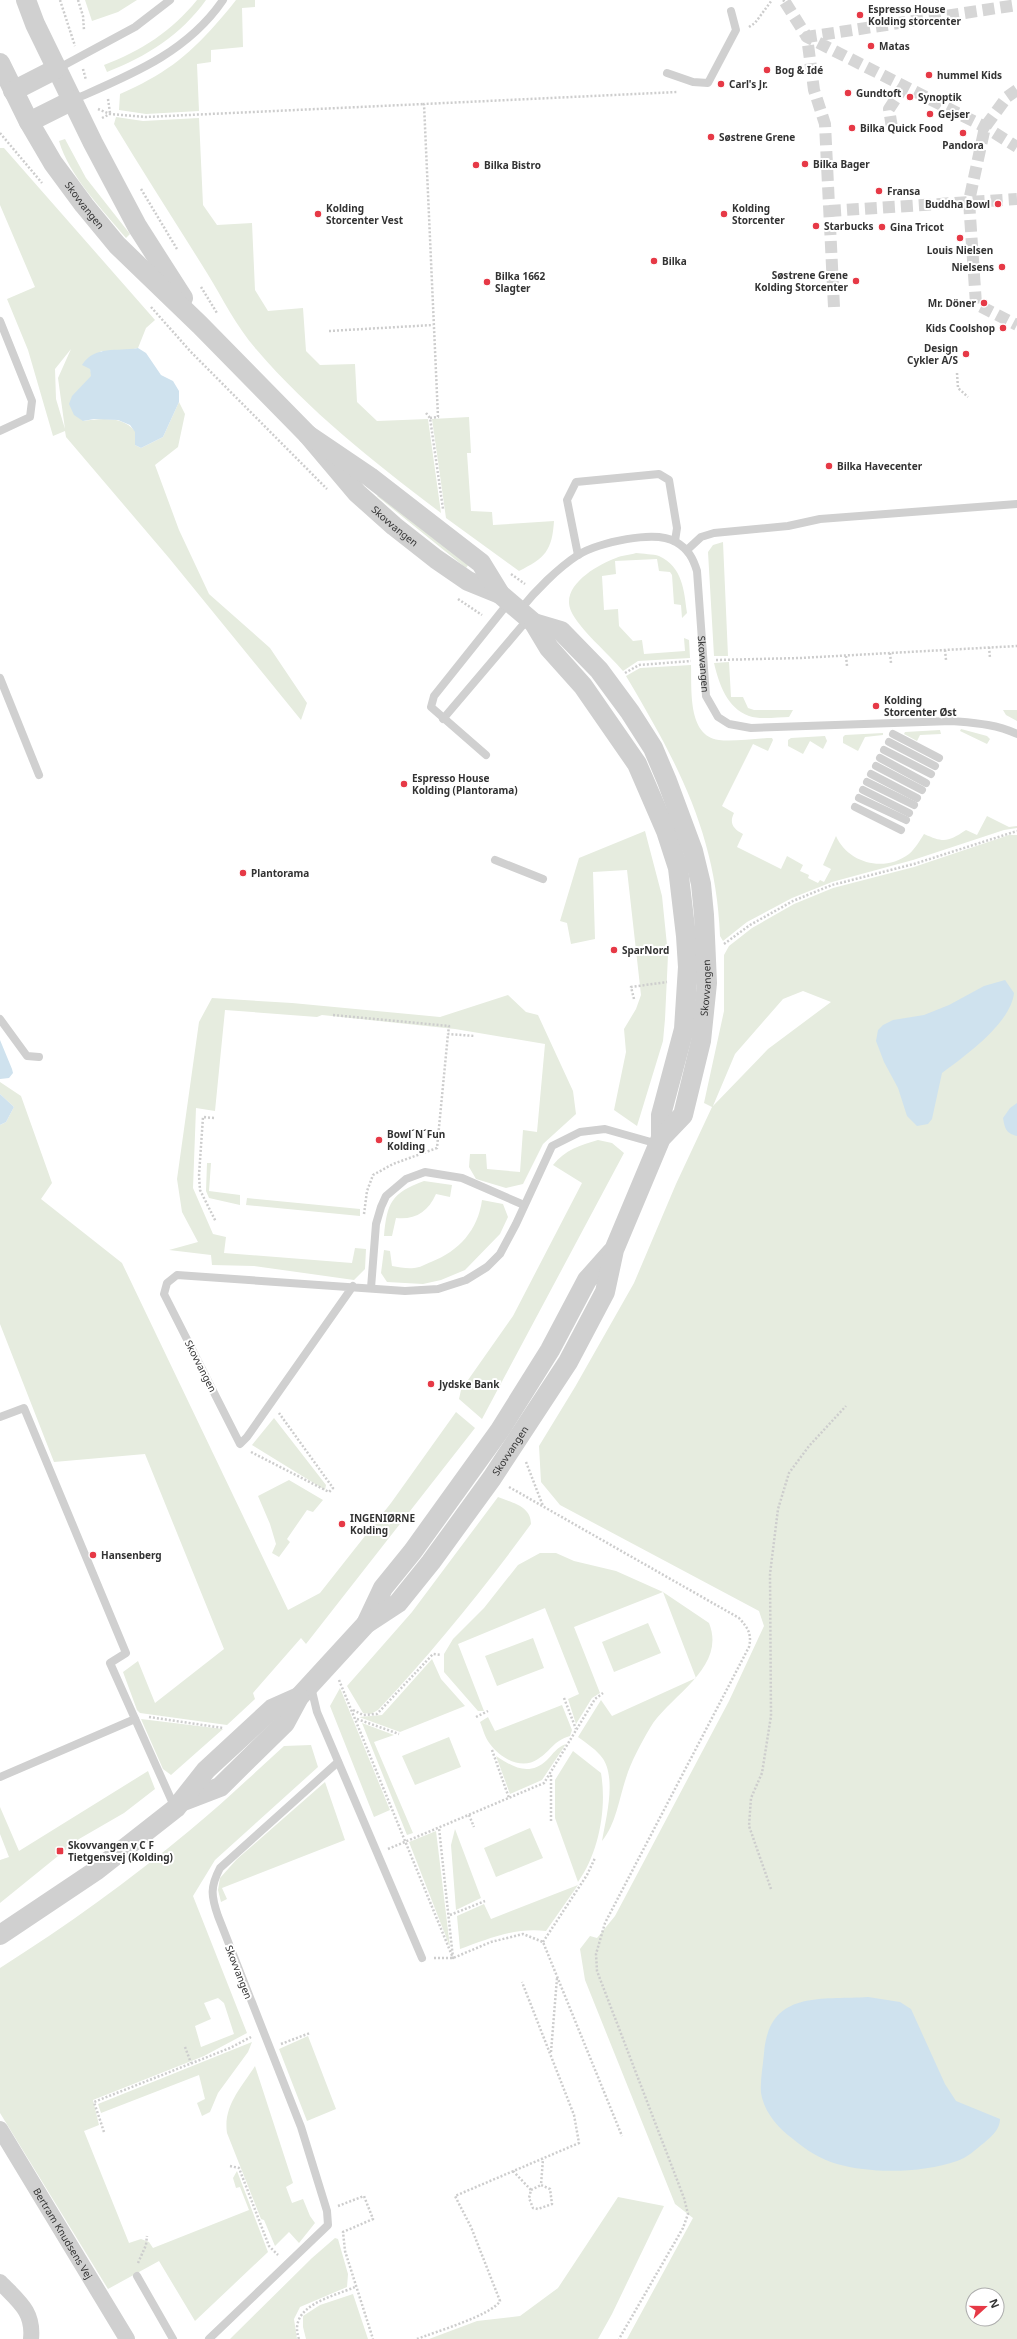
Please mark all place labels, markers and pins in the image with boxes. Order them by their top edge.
place label: Espresso House Kolding storcenter [868,2,961,28]
marker: Espresso House Kolding storcenter [855,10,865,20]
place label: Matas [879,39,910,53]
marker: Matas [866,41,876,51]
place label: Bog & Idé [775,63,823,77]
marker: Bog & Idé [762,65,772,75]
place label: hummel Kids [937,68,1002,82]
marker: hummel Kids [924,70,934,80]
place label: Carl's Jr. [729,77,768,91]
marker: Carl's Jr. [716,79,726,89]
place label: Gundtoft [856,86,902,100]
marker: Gundtoft [843,88,853,98]
place label: Synoptik [918,90,963,104]
marker: Synoptik [905,92,915,102]
place label: Gejser [938,107,970,121]
marker: Gejser [925,109,935,119]
place label: Bilka Quick Food [860,121,943,135]
marker: Bilka Quick Food [847,123,857,133]
marker: Pandora [958,128,968,138]
place label: Søstrene Grene [719,130,795,144]
marker: Søstrene Grene [706,132,716,142]
place label: Pandora [942,138,984,152]
place label: Bilka Bager [813,157,870,171]
place label: Bilka Bistro [484,158,541,172]
marker: Bilka Bager [800,159,810,169]
marker: Bilka Bistro [471,160,481,170]
place label: Fransa [887,184,920,198]
marker: Fransa [874,186,884,196]
place label: Buddha Bowl [925,197,990,211]
marker: Buddha Bowl [993,199,1003,209]
place label: Kolding Storcenter Vest [326,201,404,227]
place label: Kolding Storcenter [732,201,785,227]
marker: Kolding Storcenter Vest [313,209,323,219]
marker: Kolding Storcenter [719,209,729,219]
place label: Starbucks [824,219,874,233]
place label: Gina Tricot [890,220,944,234]
marker: Starbucks [811,221,821,231]
marker: Gina Tricot [877,222,887,232]
marker: Louis Nielsen [955,233,965,243]
place label: Louis Nielsen [927,243,993,257]
place label: Bilka [662,254,687,268]
marker: Bilka [649,256,659,266]
place label: Nielsens [951,260,994,274]
marker: Nielsens [997,262,1007,272]
place label: Søstrene Grene Kolding Storcenter [755,268,849,294]
place label: Bilka 1662 Slagter [495,269,546,295]
marker: Søstrene Grene Kolding Storcenter [851,276,861,286]
marker: Bilka 1662 Slagter [482,277,492,287]
place label: Mr. Döner [928,296,977,310]
marker: Mr. Döner [979,298,989,308]
place label: Kids Coolshop [925,321,995,335]
marker: Kids Coolshop [998,323,1008,333]
place label: Design Cykler A/S [907,341,958,367]
marker: Design Cykler A/S [961,349,971,359]
place label: Bilka Havecenter [837,459,923,473]
marker: Bilka Havecenter [824,461,834,471]
place label: Kolding Storcenter Øst [884,693,957,719]
marker: Kolding Storcenter Øst [871,701,881,711]
place label: Espresso House Kolding (Plantorama) [412,771,518,797]
marker: Espresso House Kolding (Plantorama) [399,779,409,789]
place label: Plantorama [251,866,309,880]
marker: Plantorama [238,868,248,878]
place label: SparNord [622,943,669,957]
marker: SparNord [609,945,619,955]
place label: Bowl´N´Fun Kolding [387,1127,445,1153]
marker: Bowl´N´Fun Kolding [374,1135,384,1145]
place label: Jydske Bank [438,1377,500,1391]
marker: Jydske Bank [426,1379,436,1389]
place label: INGENIØRNE Kolding [350,1511,415,1537]
marker: INGENIØRNE Kolding [337,1519,347,1529]
place label: Hansenberg [101,1548,162,1562]
marker: Hansenberg [88,1550,98,1560]
place label: Skovvangen v C F Tietgensvej (Kolding) [68,1838,173,1864]
marker: Skovvangen v C F Tietgensvej (Kolding) [55,1846,65,1856]

